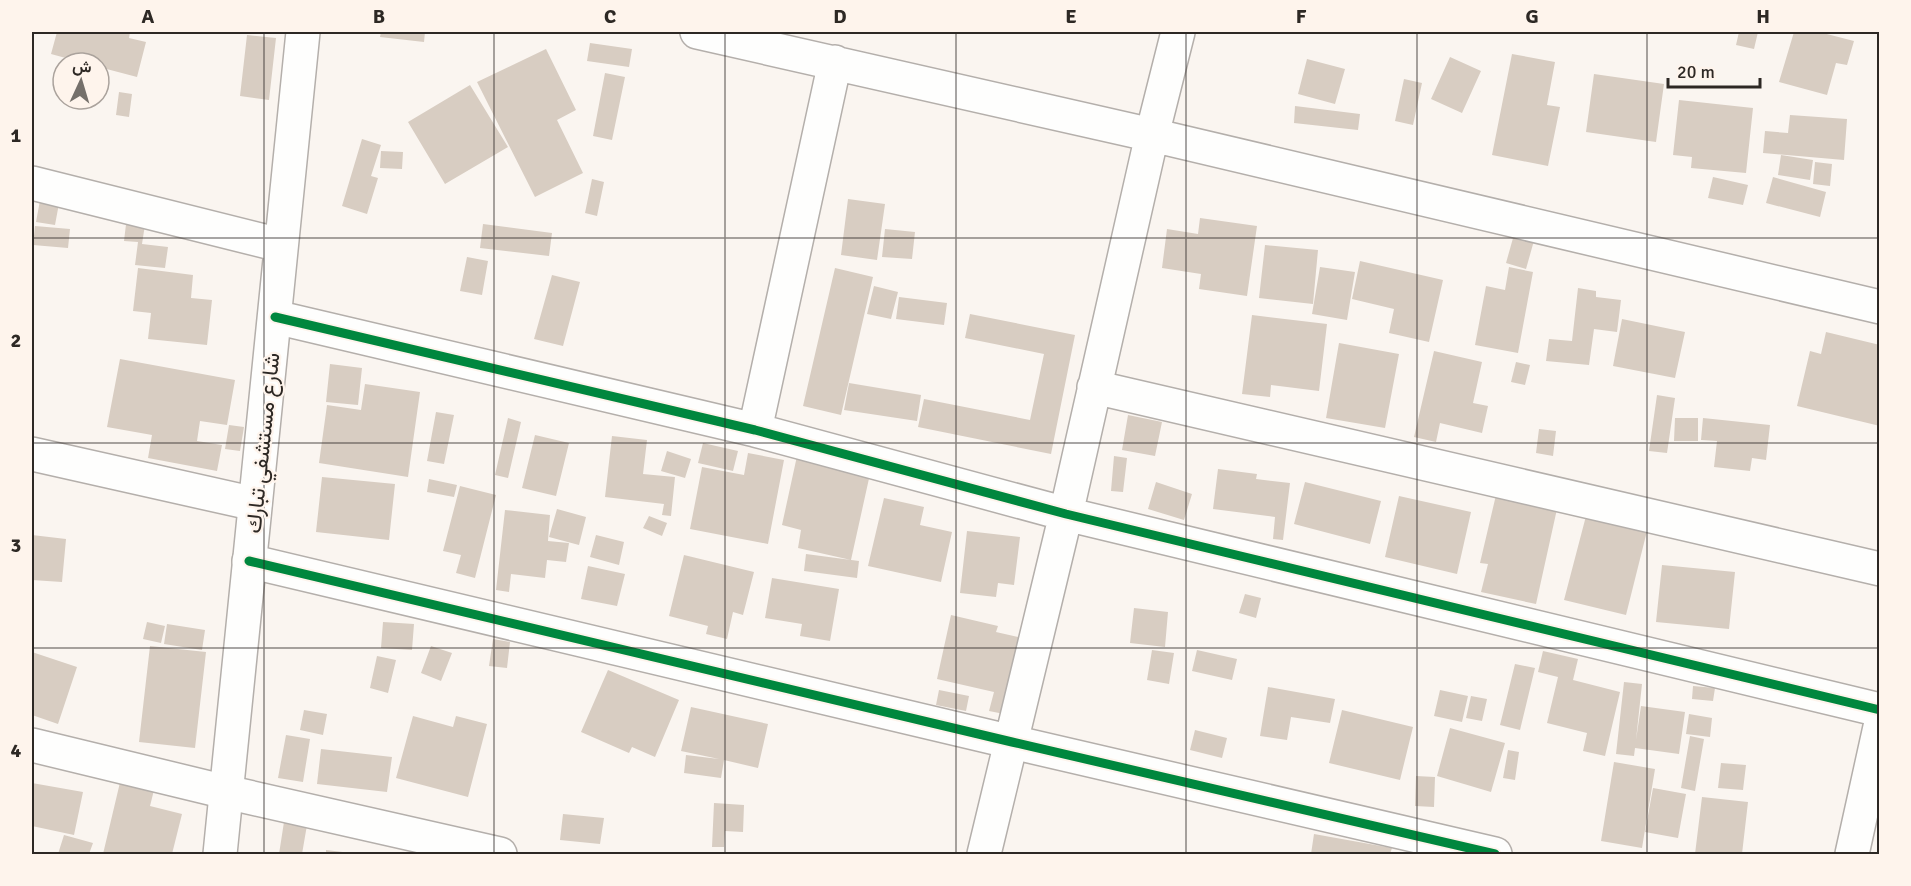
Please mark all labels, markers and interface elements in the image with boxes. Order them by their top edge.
text: A [142,4,155,29]
text: B [373,4,385,29]
text: C [604,4,616,29]
text: D [833,4,847,29]
text: E [1065,4,1077,29]
text: F [1296,4,1307,29]
text: G [1525,4,1539,29]
text: H [1756,4,1770,29]
north arrow [51,51,111,111]
scale bar [1668,51,1760,89]
text: ش [72,56,92,78]
text: 20 m [1677,61,1715,83]
text: 1 [11,123,22,148]
text: 2 [11,328,21,353]
street label: شارع مستشفي تبارك [240,351,290,535]
text: 3 [11,533,21,558]
text: 4 [11,738,22,763]

